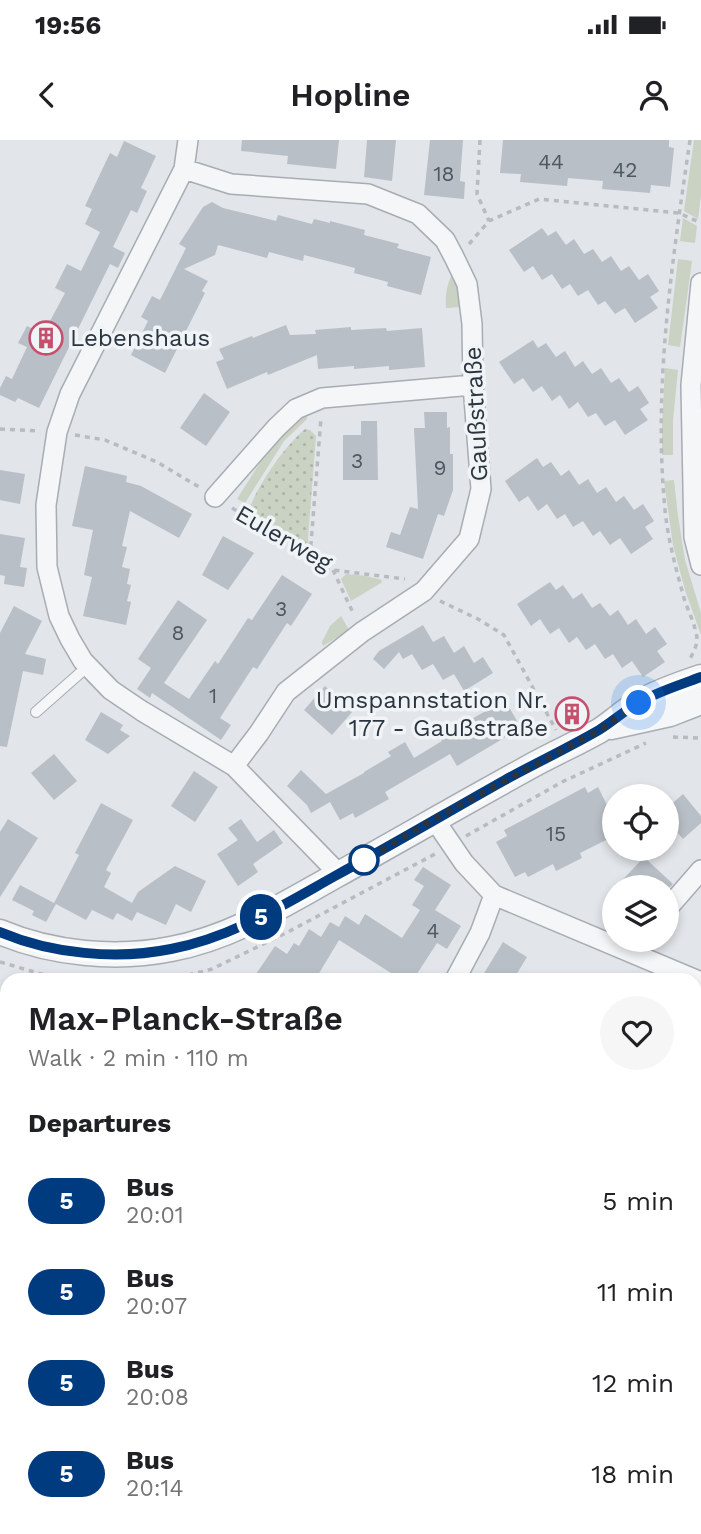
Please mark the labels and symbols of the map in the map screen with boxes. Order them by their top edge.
house number: 44 [538,149,564,174]
house number: 42 [612,157,638,182]
house number: 18 [433,161,455,186]
building icon: Lebenshaus [27,319,65,357]
place label: Lebenshaus [70,324,210,352]
street label: Gaußstraße [458,346,494,482]
house number: 3 [351,448,363,473]
house number: 9 [434,455,446,480]
street label: Eulerweg [231,499,338,577]
house number: 3 [275,596,287,621]
house number: 8 [172,620,184,645]
house number: 1 [209,683,217,708]
your location [621,685,656,720]
place label: Umspannstation Nr. 177 - Gaußstraße [316,686,548,742]
building icon: Umspannstation Nr. 177 - Gaußstraße [553,695,591,733]
house number: 15 [546,821,566,846]
unlabelled marker [349,845,379,875]
line badge: 5 [238,894,284,940]
house number: 4 [427,918,439,943]

